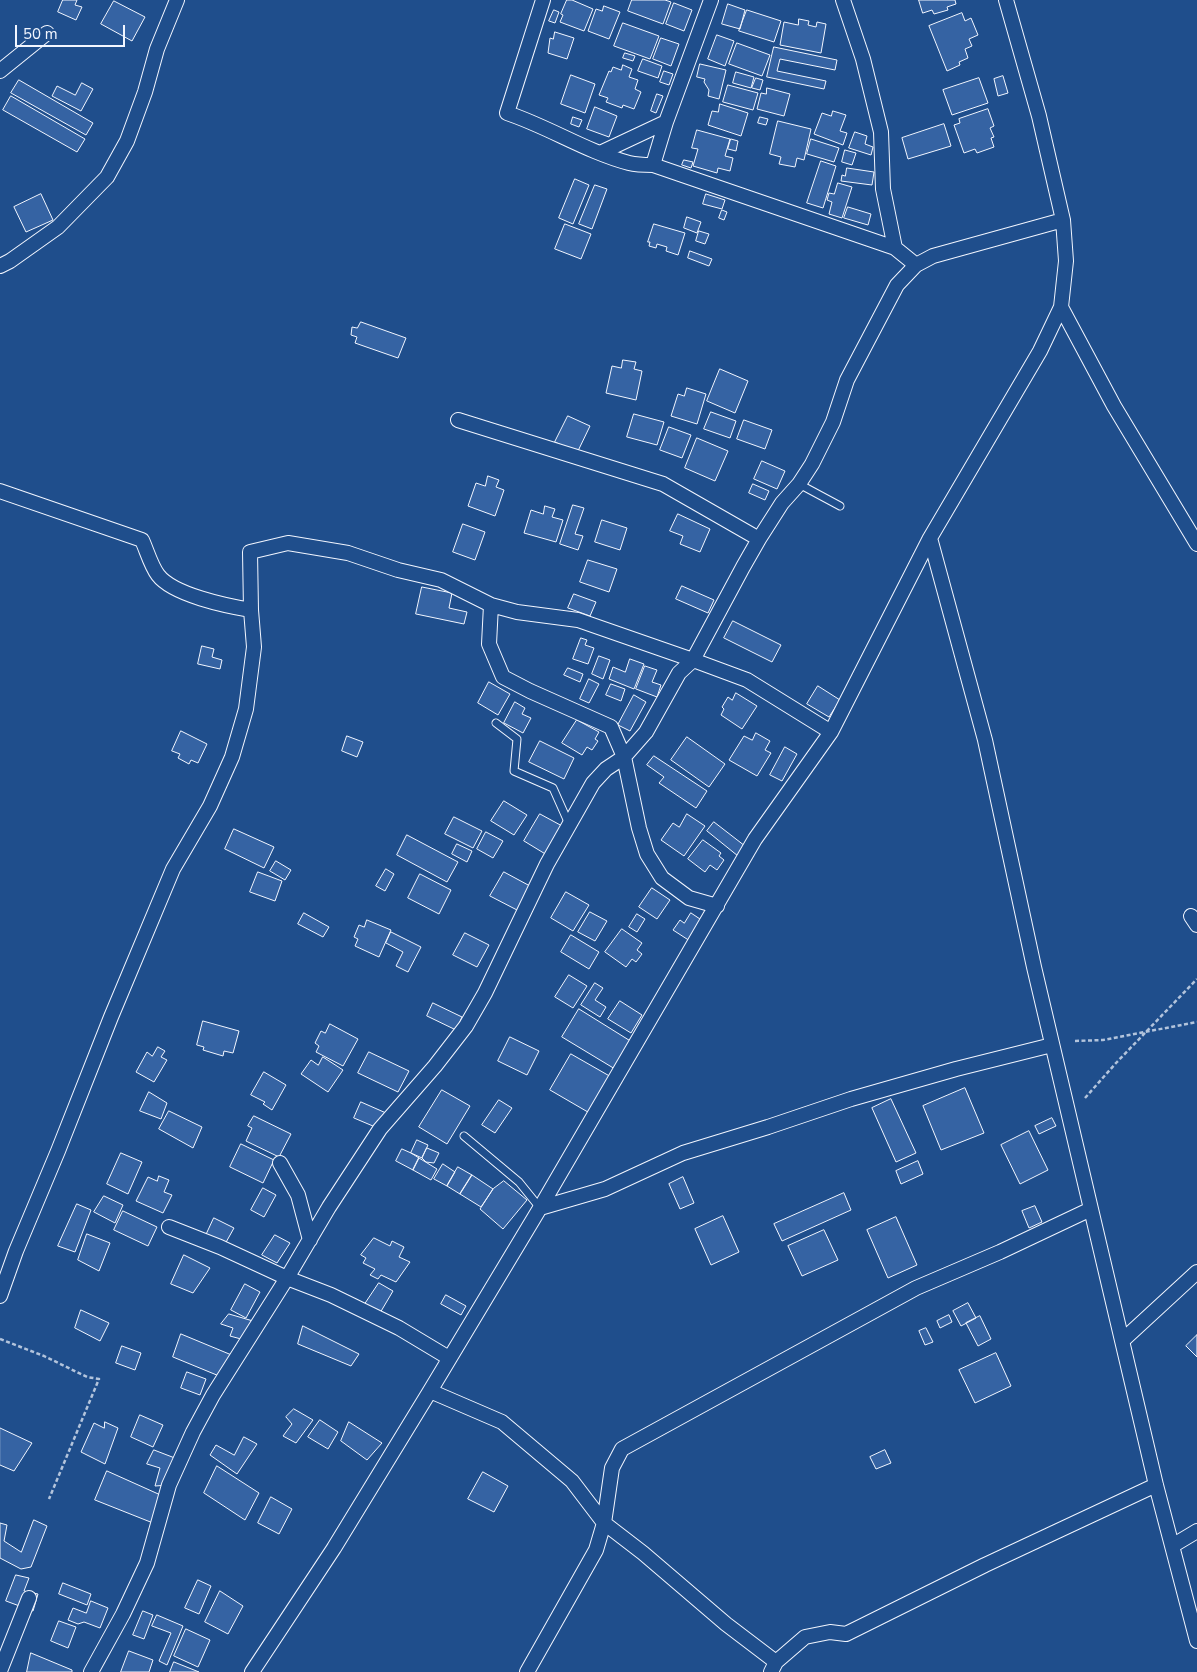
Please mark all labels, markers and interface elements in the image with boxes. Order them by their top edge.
scale bar [18,15,128,47]
text: 50 m [23,24,58,44]

